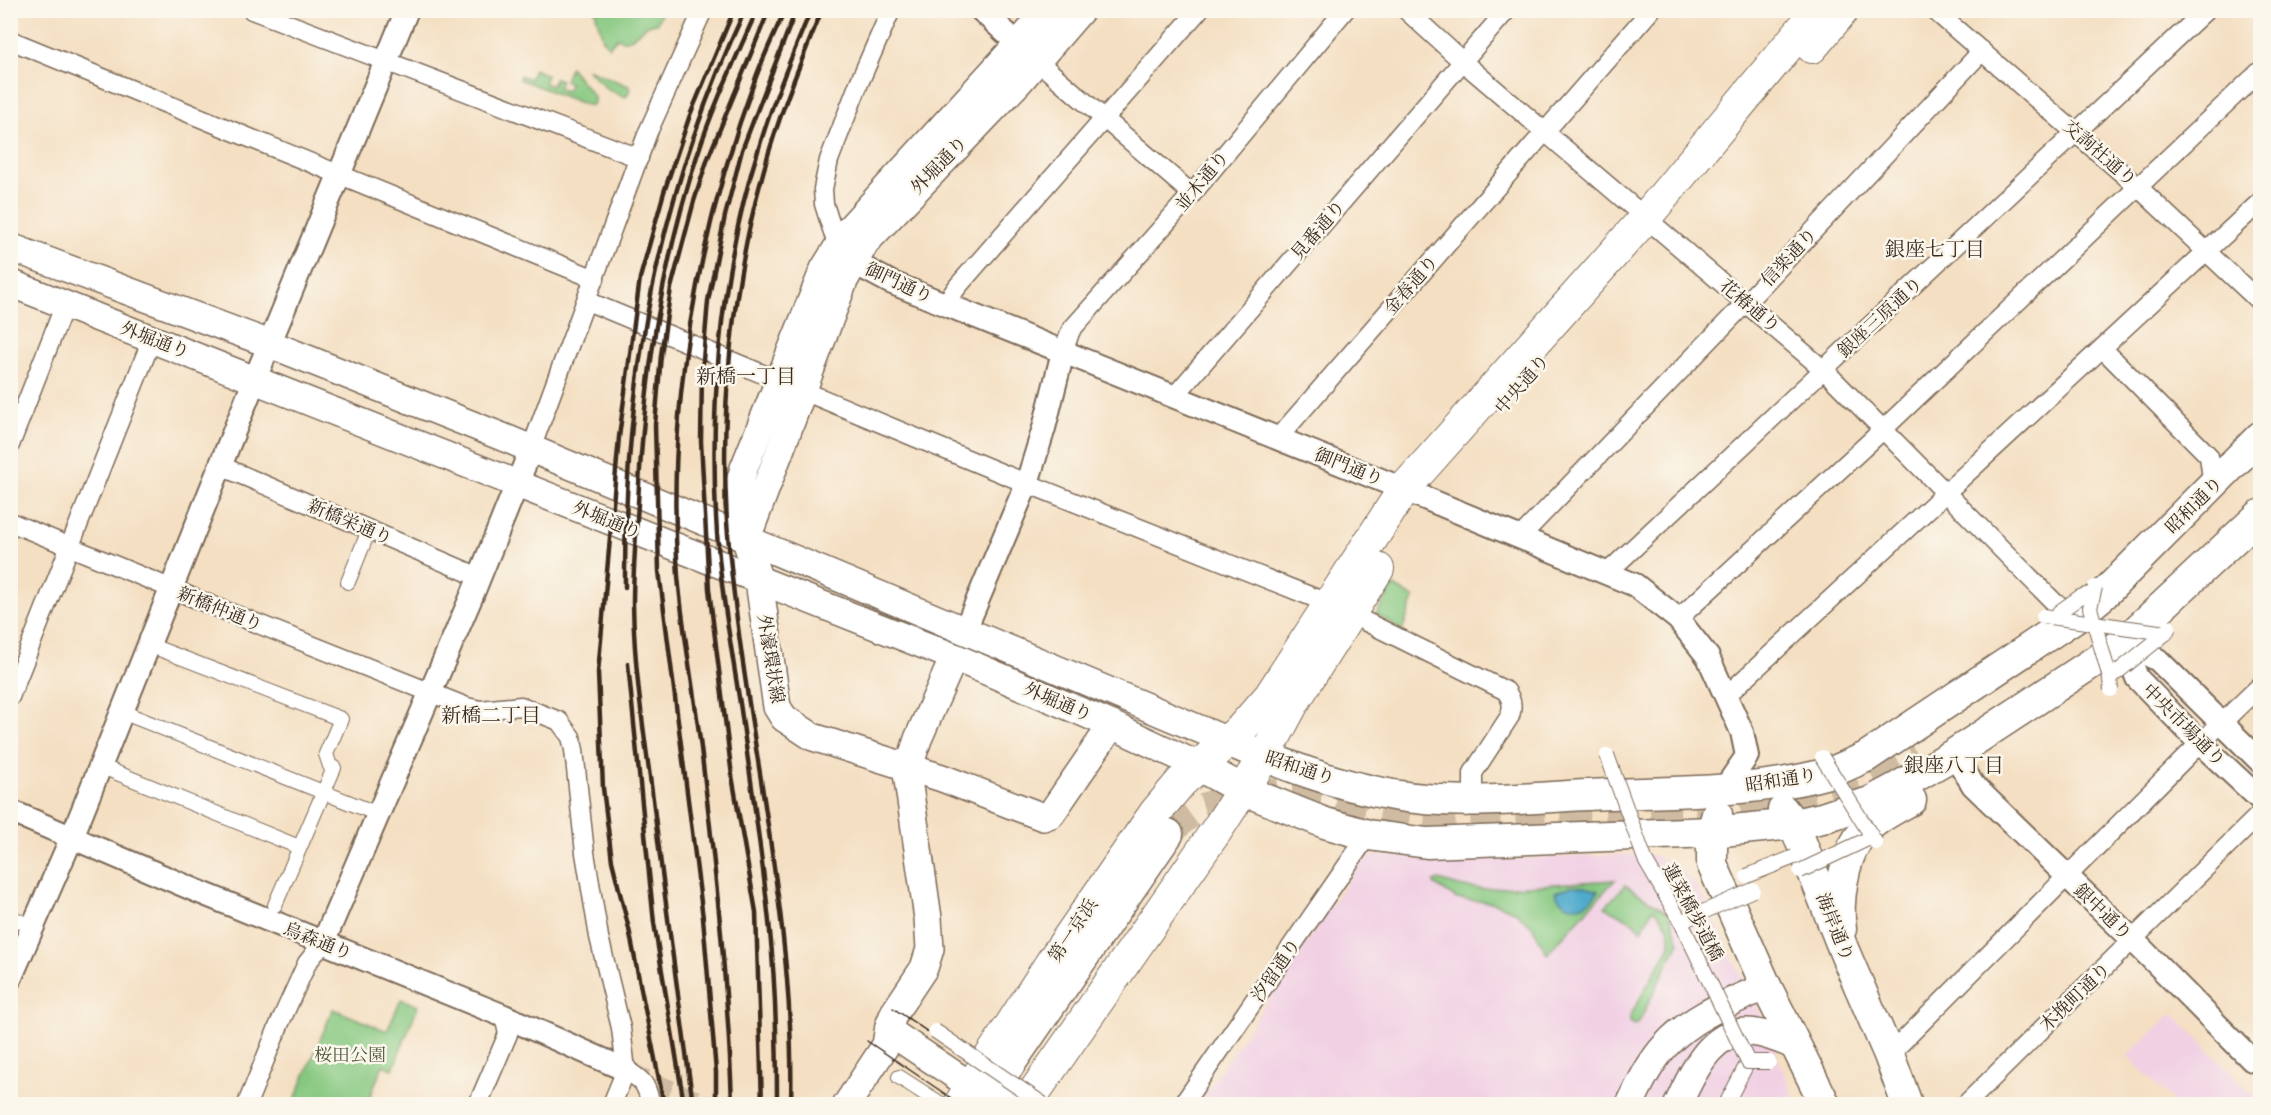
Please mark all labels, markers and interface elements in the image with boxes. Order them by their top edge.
street label: 交詢社通り [2058,114,2142,192]
street label: 外堀通り [905,131,973,199]
street label: 並木通り [1170,146,1234,216]
street label: 見番通り [1285,195,1351,265]
street label: 信楽通り [1756,222,1822,292]
district label: 銀座七丁目 [1885,236,1985,263]
street label: 金春通り [1378,250,1444,320]
street label: 御門通り [861,257,937,309]
street label: 銀座三原通り [1832,271,1928,363]
street label: 花椿通り [1715,274,1785,338]
street label: 外堀通り [117,316,193,364]
street label: 中央通り [1489,349,1555,419]
district label: 新橋一丁目 [696,363,796,390]
street label: 御門通り [1311,442,1387,492]
street label: 昭和通り [2160,471,2228,539]
street label: 新橋栄通り [304,493,396,551]
street label: 外堀通り [569,495,645,545]
street label: 新橋仲通り [174,581,266,637]
street label: 外濠環状線 [752,613,790,705]
street label: 外堀通り [1020,677,1096,727]
street label: 中央市場通り [2137,678,2231,772]
district label: 新橋二丁目 [441,702,541,729]
street label: 昭和通り [1262,745,1338,791]
district label: 銀座八丁目 [1904,752,2004,779]
street label: 昭和通り [1744,763,1818,797]
street label: 蓮菜橋歩道橋 [1657,859,1729,965]
street label: 銀中通り [2069,878,2137,946]
street label: 海岸通り [1810,889,1860,965]
street label: 第一京浜 [1043,893,1103,967]
street label: 烏森通り [280,916,356,966]
street label: 汐留通り [1246,933,1306,1007]
street label: 木挽町通り [2034,957,2116,1037]
park label: 桜田公園 [314,1043,386,1067]

